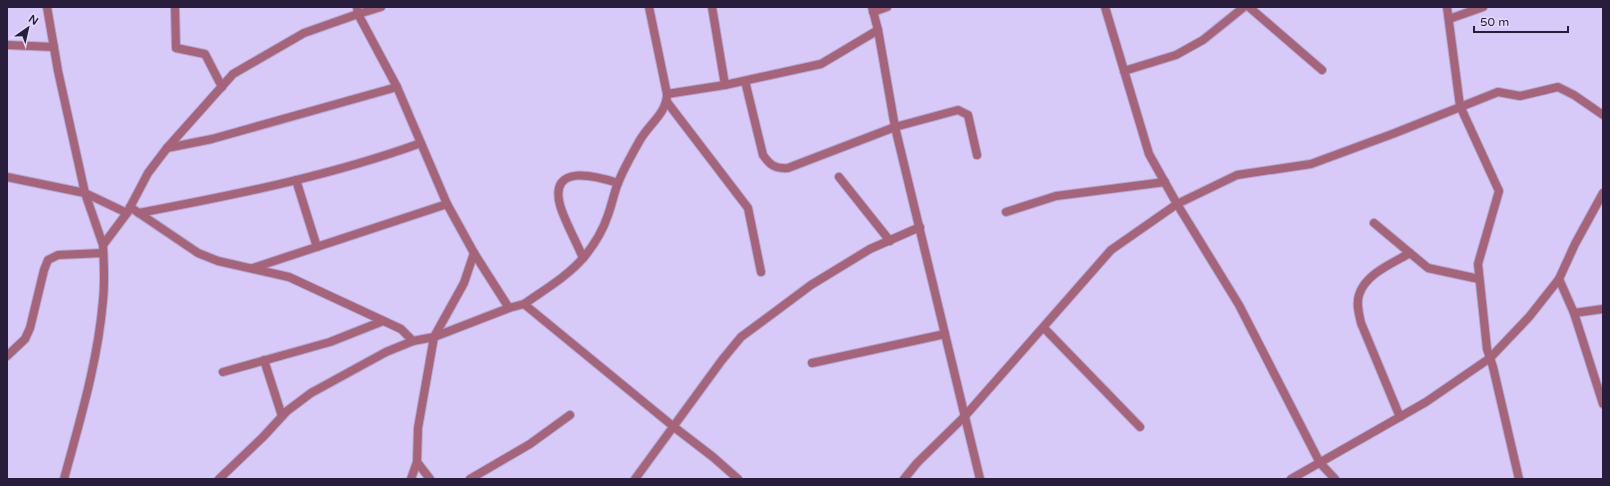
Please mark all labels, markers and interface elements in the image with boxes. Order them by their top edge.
north arrow [8,8,48,48]
scale bar [1474,8,1568,34]
text: N [26,12,41,28]
text: 50 m [1480,15,1509,29]

